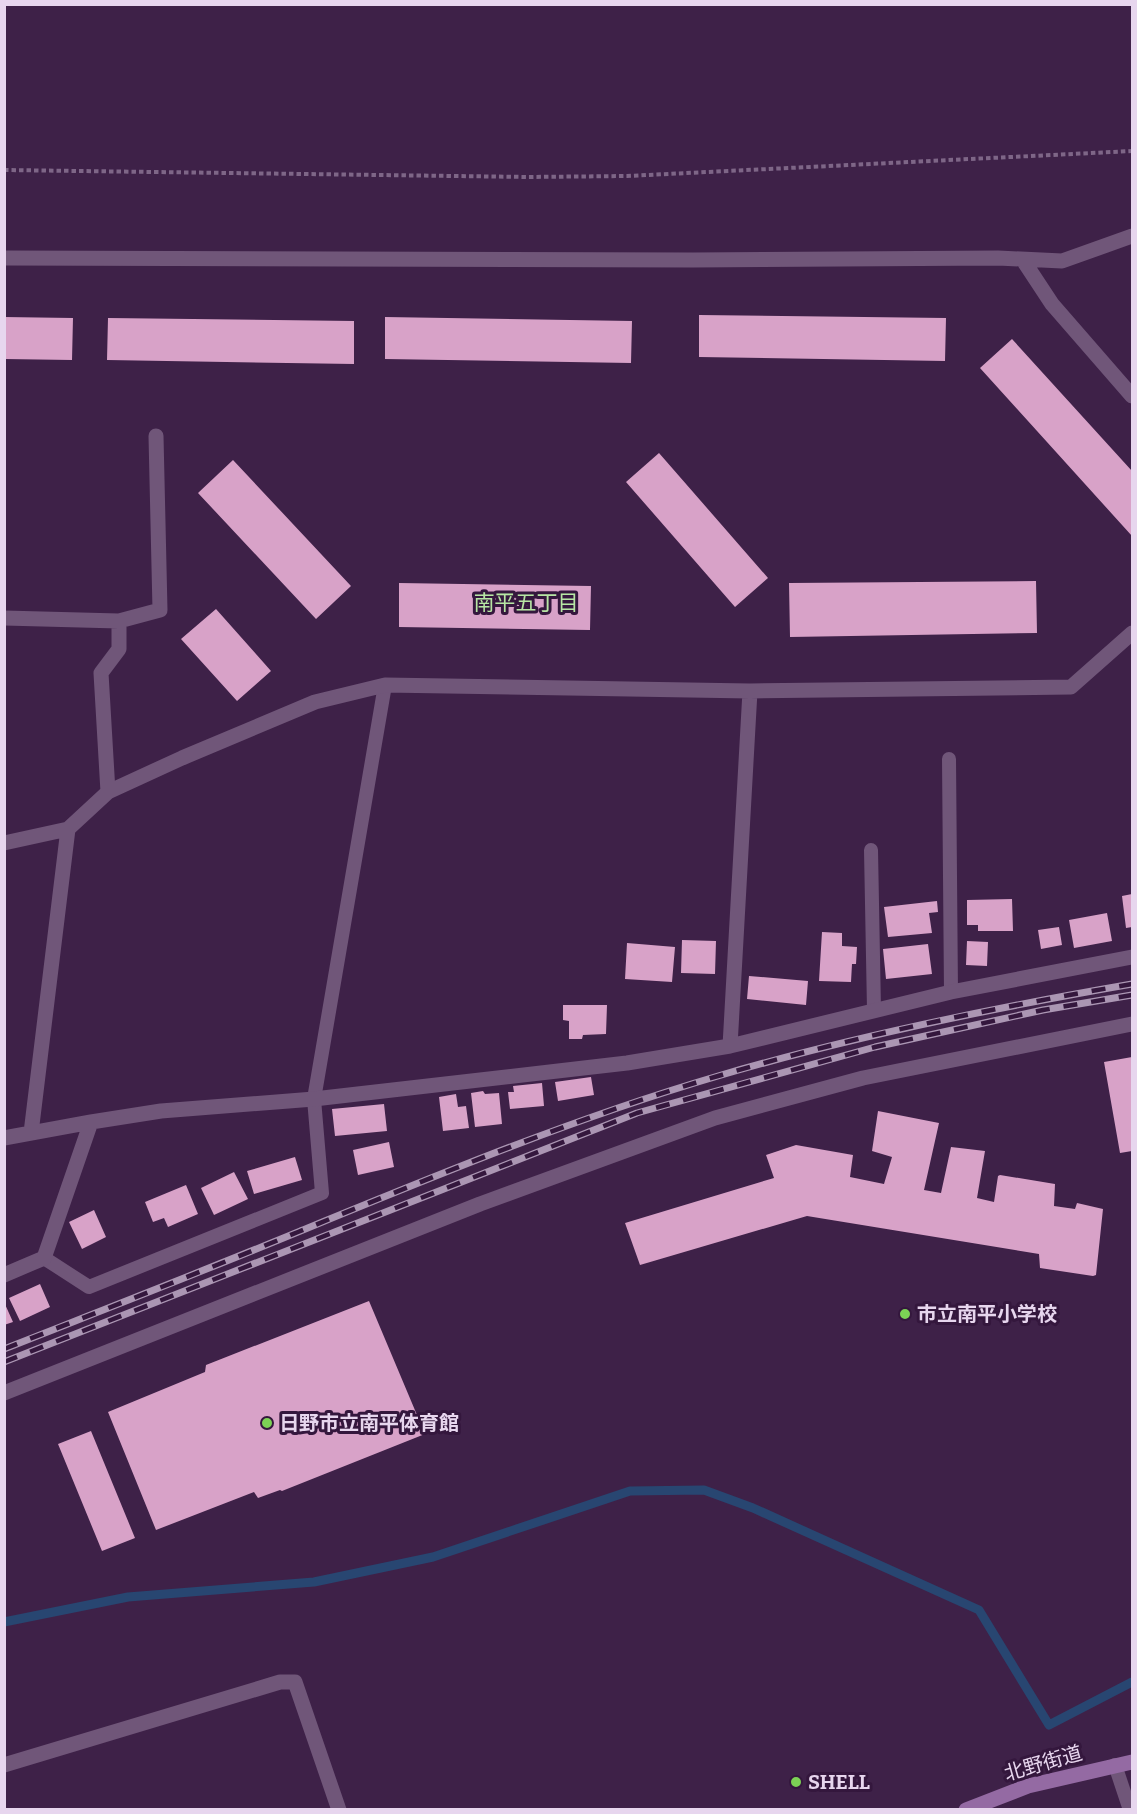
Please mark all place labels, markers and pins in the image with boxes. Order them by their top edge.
place label: 市立南平小学校 [917,1302,1057,1326]
marker: 市立南平小学校 [898,1307,912,1321]
place label: 日野市立南平体育館 [279,1411,459,1435]
marker: 日野市立南平体育館 [260,1416,274,1430]
place label: SHELL [808,1770,870,1794]
marker: SHELL [789,1775,803,1789]

